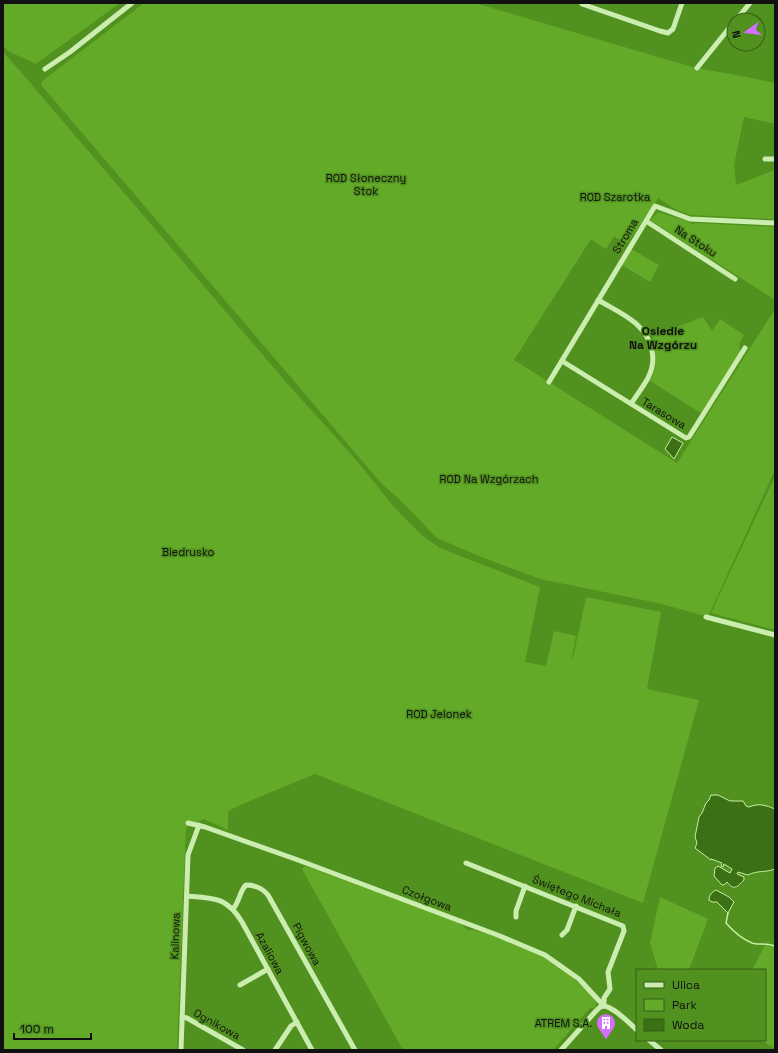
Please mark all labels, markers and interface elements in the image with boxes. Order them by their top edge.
north arrow [726,12,766,52]
text: N [729,29,744,40]
park label: ROD Słoneczny Stok [326,171,406,198]
park label: ROD Szarotka [580,190,651,204]
street label: Stroma [609,215,641,256]
street label: Na Stoku [672,222,720,260]
district label: Osiedle Na Wzgórzu [629,323,697,353]
street label: Tarasowa [639,394,689,432]
park label: ROD Na Wzgórzach [440,472,538,486]
park label: Biedrusko [162,545,215,559]
park label: ROD Jelonek [406,707,472,721]
street label: Świętego Michała [530,871,625,920]
street label: Czołgowa [400,882,455,914]
street label: Kalinowa [167,912,183,960]
street label: Pigwowa [290,920,325,968]
street label: Azaliowa [253,929,288,977]
legend [636,969,766,1041]
text: Ulica [672,977,700,993]
text: Park [672,997,697,1013]
street label: Ognikowa [191,1005,243,1043]
building icon: ATREM S.A. [595,1012,617,1040]
scale bar [14,1015,91,1041]
place label: ATREM S.A. [535,1016,592,1030]
text: Woda [672,1017,704,1033]
text: 100 m [20,1021,54,1037]

